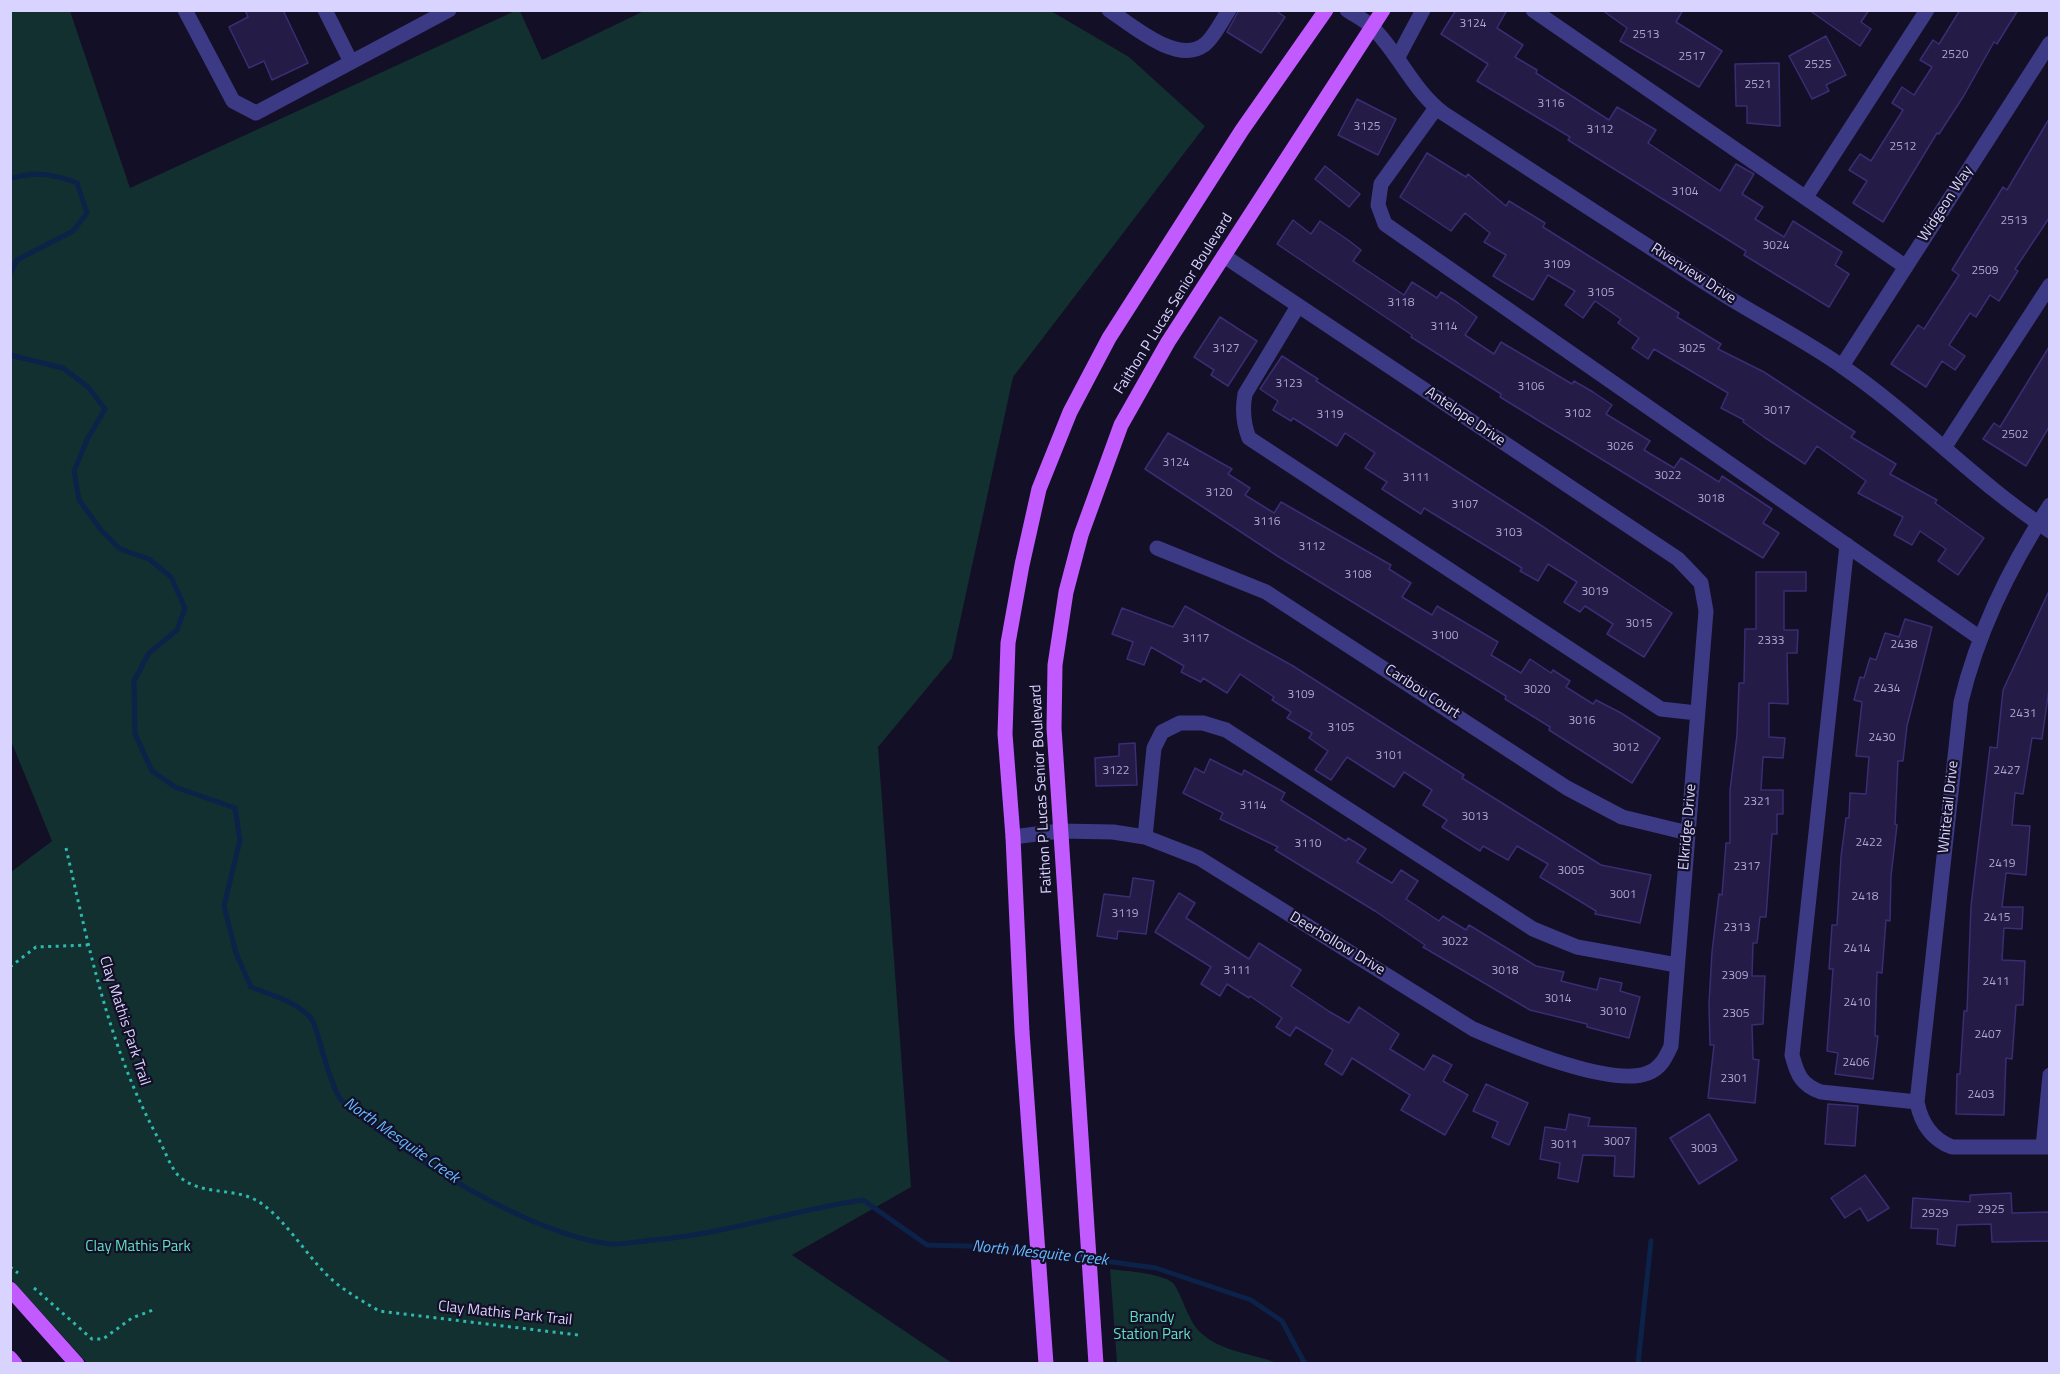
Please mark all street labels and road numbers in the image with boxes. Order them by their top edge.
street label: Widgeon Way [1915,163,1977,245]
street label: Faithon P Lucas Senior Boulevard [1111,210,1237,398]
street label: Riverview Drive [1647,240,1739,308]
street label: Antelope Drive [1422,384,1508,450]
street label: Caribou Court [1381,661,1463,723]
street label: Faithon P Lucas Senior Boulevard [1028,684,1056,894]
street label: Whitetail Drive [1935,760,1963,854]
street label: Elkridge Drive [1675,783,1701,871]
street label: Deerhollow Drive [1286,908,1388,980]
street label: Clay Mathis Park Trail [95,954,153,1088]
street label: Clay Mathis Park Trail [437,1298,573,1330]

